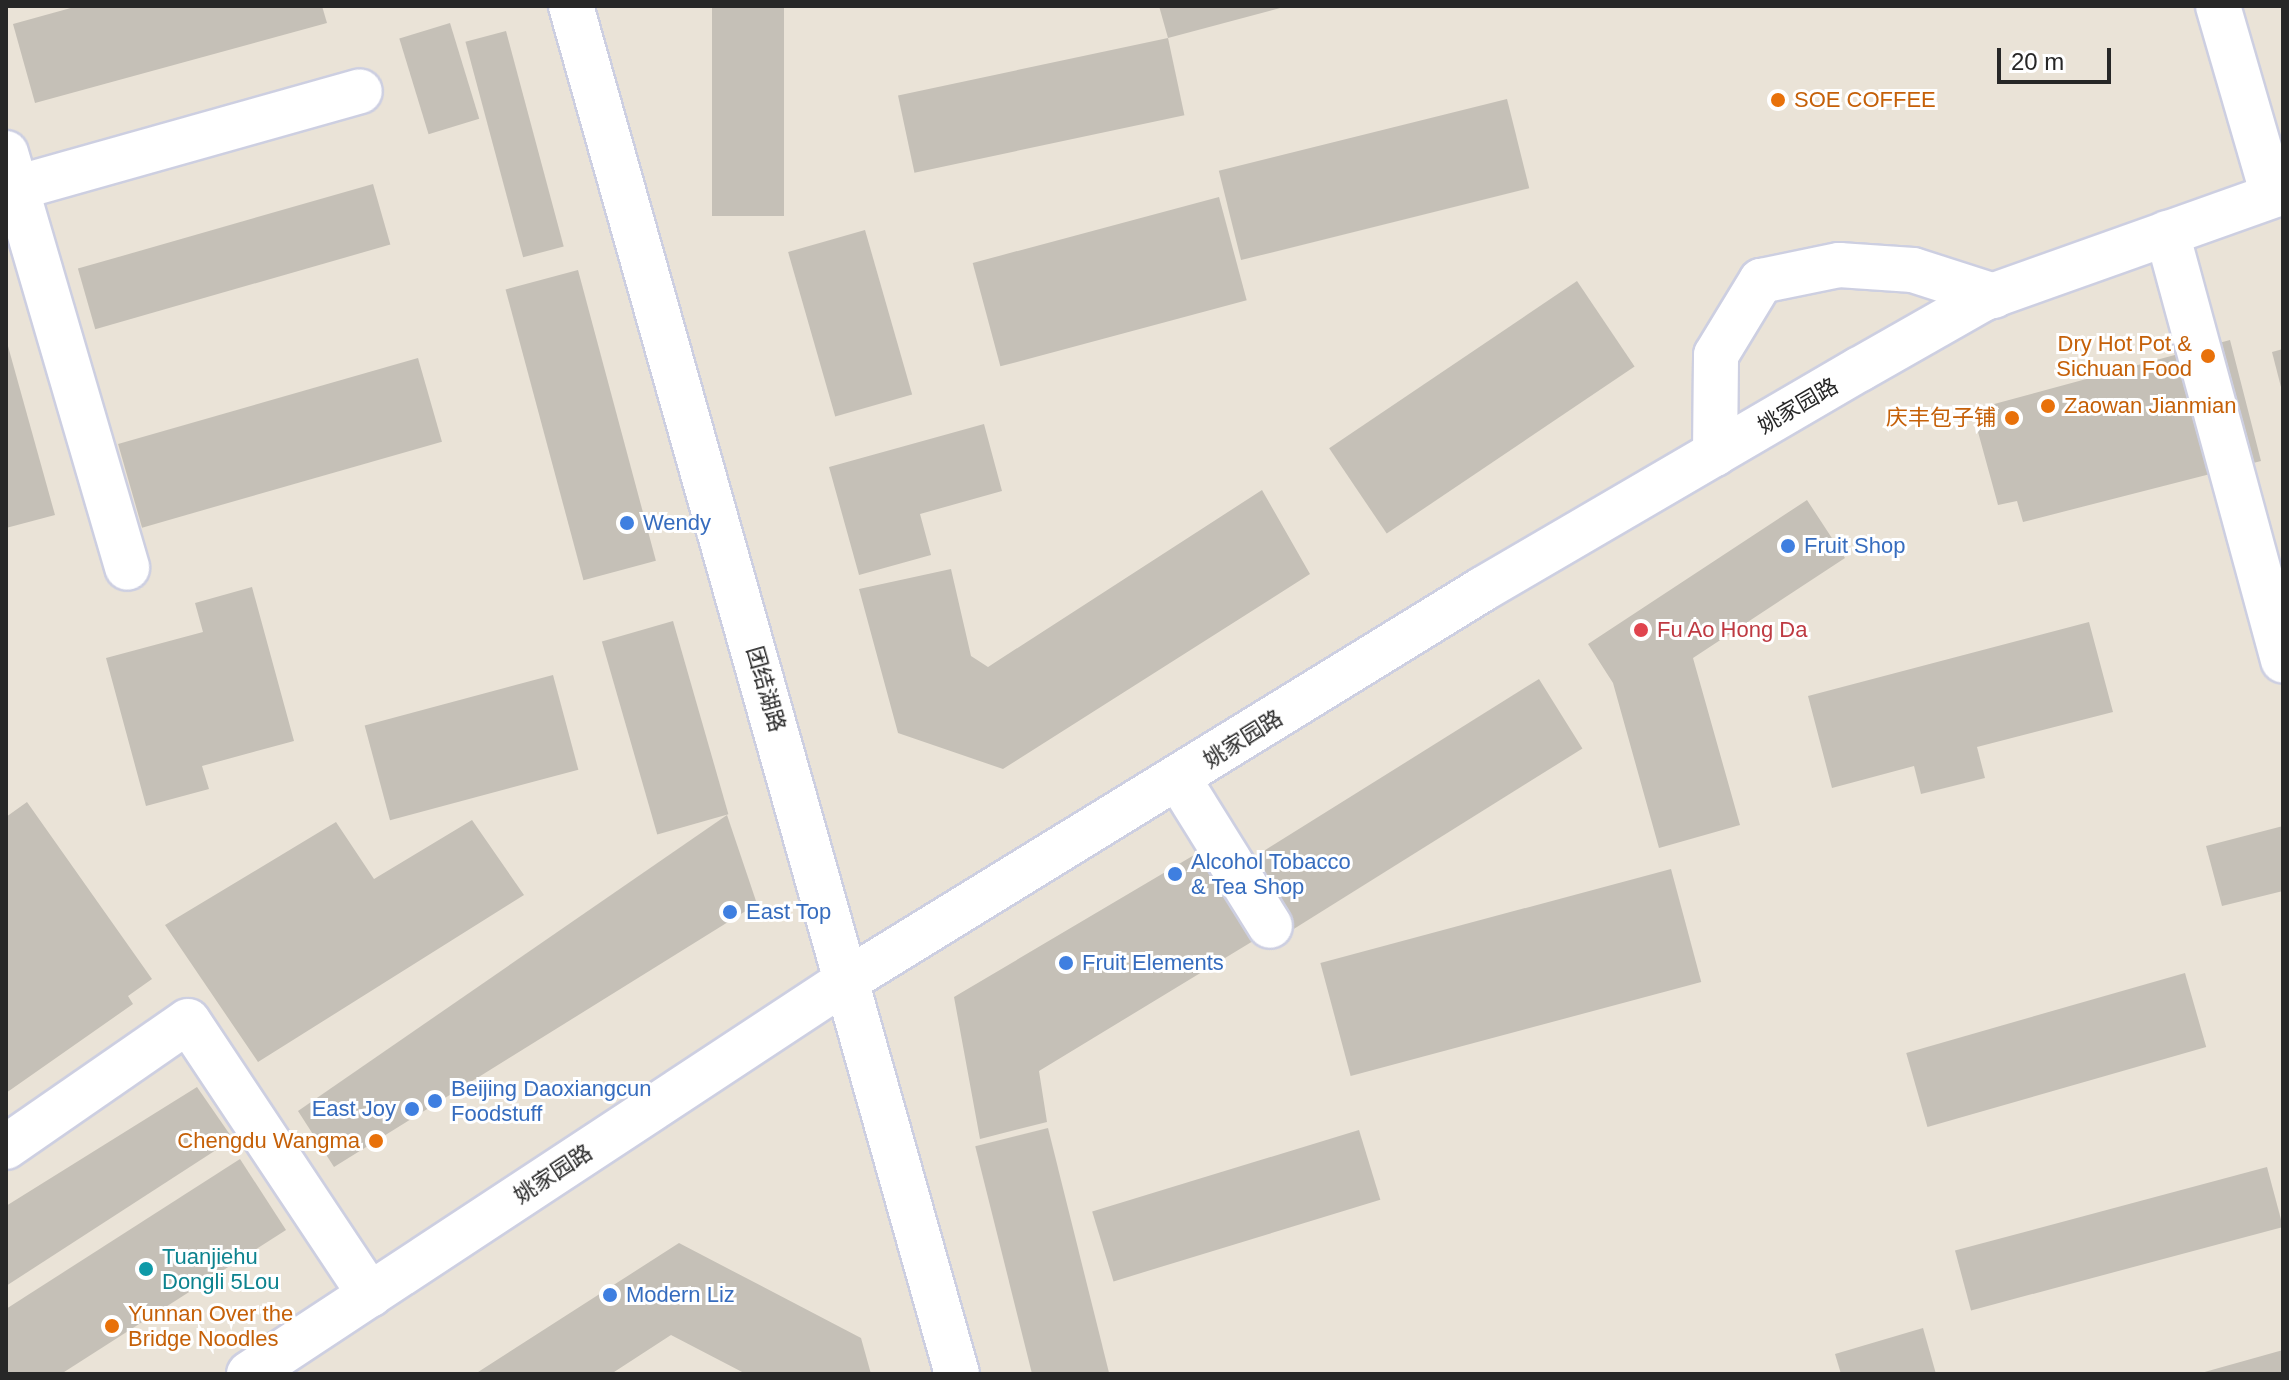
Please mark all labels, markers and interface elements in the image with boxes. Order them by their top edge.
scale bar [2001,32,2115,82]
text: 20 m [2011,48,2064,75]
place label: SOE COFFEE [1794,87,1936,113]
marker: SOE COFFEE [1769,91,1787,109]
place label: Dry Hot Pot & Sichuan Food [2056,330,2192,382]
marker: Dry Hot Pot & Sichuan Food [2199,347,2217,365]
street label: 姚家园路 [1753,373,1843,439]
place label: Zaowan Jianmian [2064,393,2236,419]
marker: Zaowan Jianmian [2039,397,2057,415]
place label: 庆丰包子铺 [1886,405,1996,431]
marker: 庆丰包子铺 [2003,409,2021,427]
place label: Wendy [643,510,711,536]
marker: Wendy [618,514,636,532]
place label: Fruit Shop [1804,533,1905,559]
marker: Fruit Shop [1779,537,1797,555]
place label: Fu Ao Hong Da [1657,617,1809,643]
marker: Fu Ao Hong Da [1632,621,1650,639]
street label: 团结湖路 [741,643,791,735]
street label: 姚家园路 [1199,704,1287,774]
place label: Alcohol Tobacco & Tea Shop [1191,848,1351,900]
marker: Alcohol Tobacco & Tea Shop [1166,865,1184,883]
place label: East Top [746,899,832,925]
marker: East Top [721,903,739,921]
place label: Fruit Elements [1082,950,1224,976]
marker: Fruit Elements [1057,954,1075,972]
place label: Beijing Daoxiangcun Foodstuff [451,1075,652,1126]
marker: Beijing Daoxiangcun Foodstuff [426,1092,444,1110]
place label: East Joy [312,1096,396,1122]
marker: East Joy [403,1100,421,1118]
place label: Chengdu Wangma [177,1128,360,1154]
marker: Chengdu Wangma [367,1132,385,1150]
street label: 姚家园路 [509,1139,597,1209]
place label: Tuanjiehu Dongli 5Lou [162,1243,279,1294]
marker: Tuanjiehu Dongli 5Lou [137,1260,155,1278]
place label: Modern Liz [626,1282,735,1308]
marker: Modern Liz [601,1286,619,1304]
place label: Yunnan Over the Bridge Noodles [128,1300,293,1352]
marker: Yunnan Over the Bridge Noodles [103,1317,121,1335]

